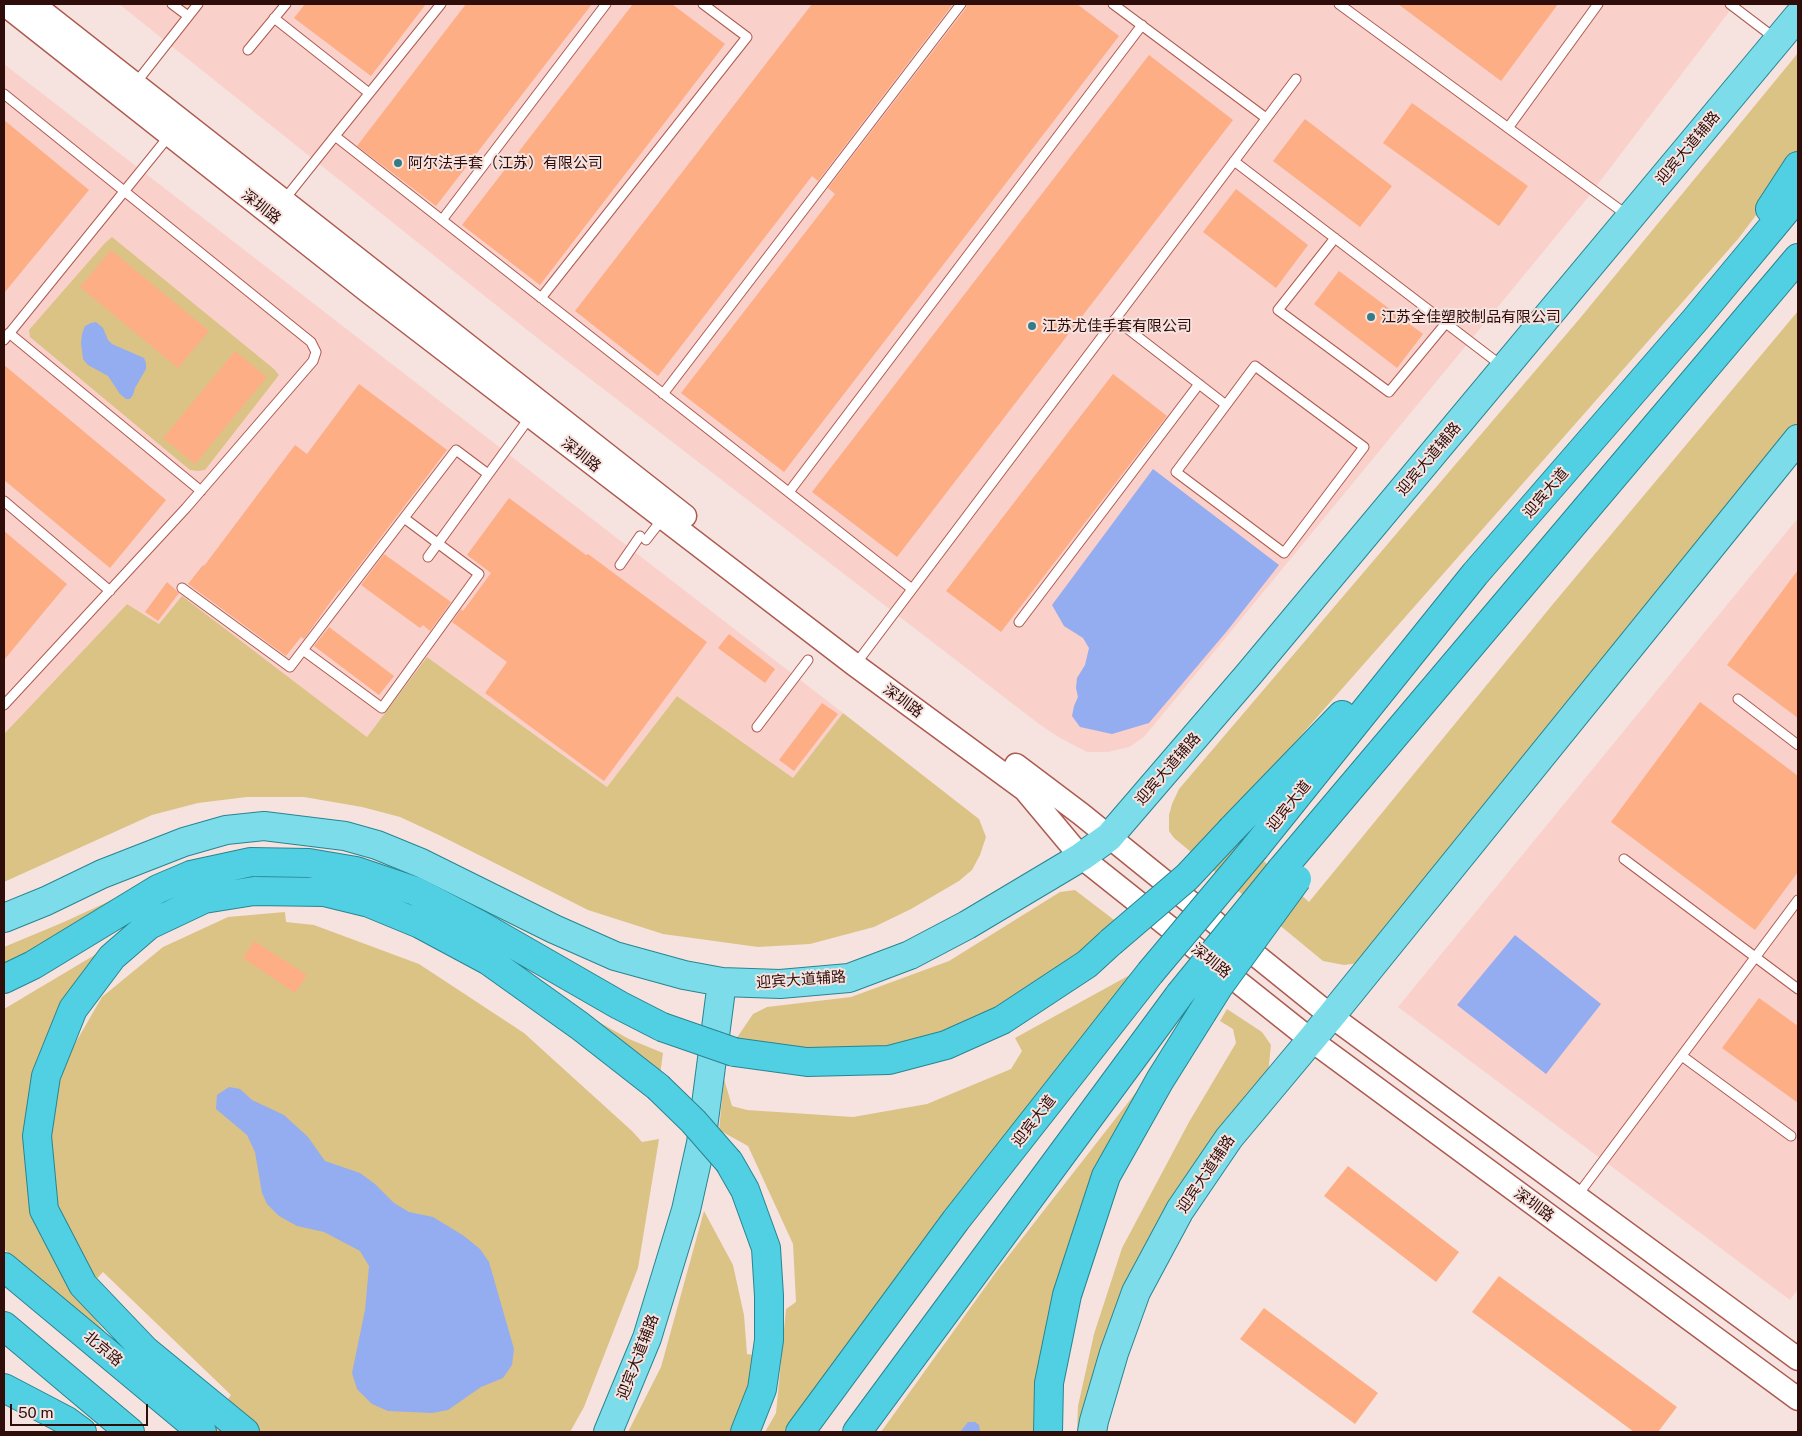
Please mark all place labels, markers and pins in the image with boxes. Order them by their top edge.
place label: 阿尔法手套（江苏）有限公司 [408,154,603,172]
marker: 阿尔法手套（江苏）有限公司 [392,157,404,169]
place label: 江苏全佳塑胶制品有限公司 [1381,308,1561,326]
marker: 江苏全佳塑胶制品有限公司 [1365,311,1377,323]
place label: 江苏尤佳手套有限公司 [1042,317,1192,335]
marker: 江苏尤佳手套有限公司 [1026,320,1038,332]

